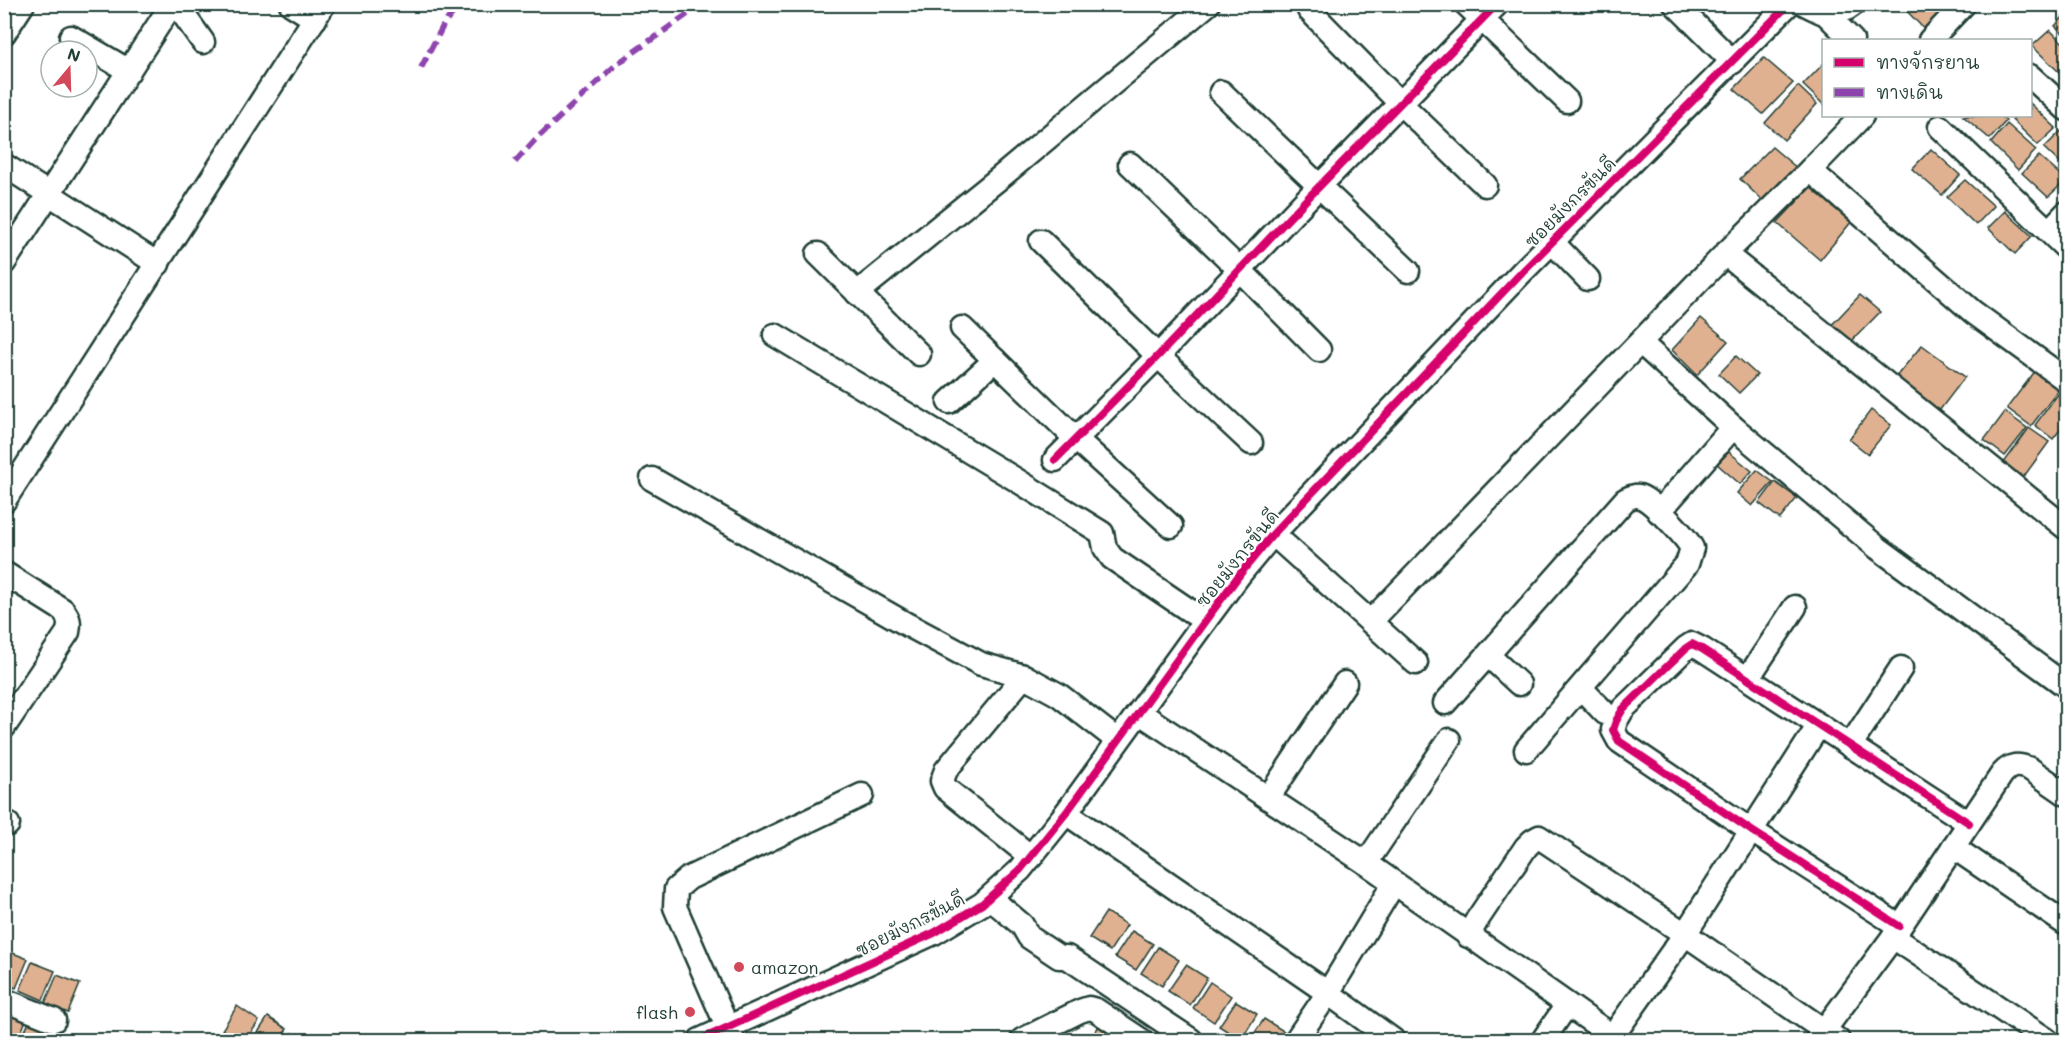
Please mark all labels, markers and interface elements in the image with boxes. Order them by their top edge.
north arrow [39,39,99,99]
legend [1822,39,2032,117]
text: N [65,42,83,66]
text: ทางจักรยาน [1876,50,1979,74]
text: ทางเดิน [1876,80,1943,104]
street label: ซอยมังกรขันดี [1519,151,1621,253]
street label: ซอยมังกรขันดี [1190,504,1284,612]
street label: ซอยมังกรขันดี [851,886,969,962]
place label: amazon [751,955,818,979]
marker: amazon [732,960,746,974]
place label: flash [636,1000,678,1024]
marker: flash [683,1005,697,1019]

